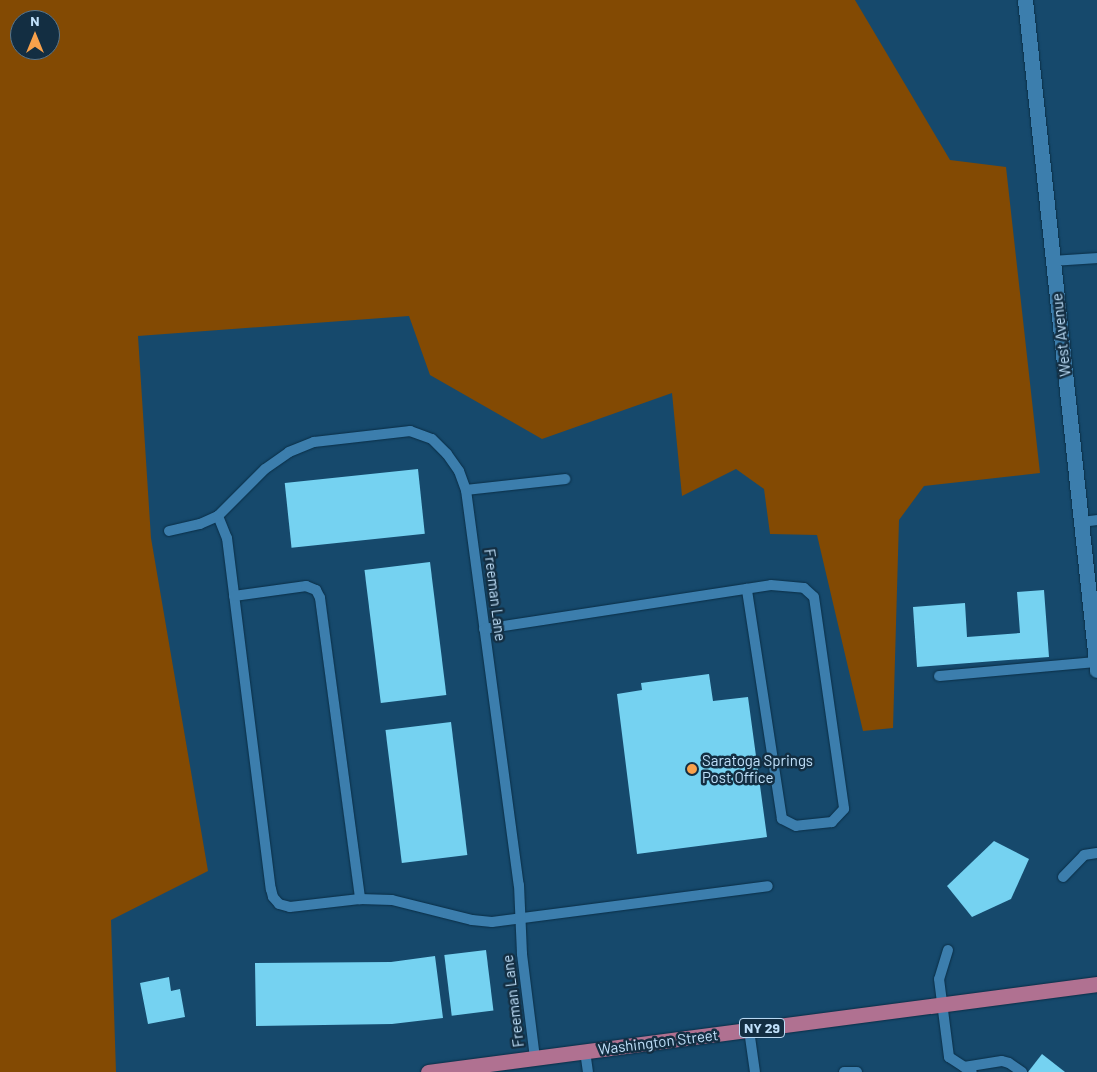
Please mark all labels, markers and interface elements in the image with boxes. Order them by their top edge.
north arrow [10,10,60,60]
text: N [30,12,40,29]
street label: West Avenue [1048,292,1074,378]
street label: Freeman Lane [480,548,510,642]
place label: Saratoga Springs Post Office [702,751,813,786]
marker: Saratoga Springs Post Office [686,763,698,775]
street label: Freeman Lane [498,954,528,1048]
road number: NY 29 [738,1016,786,1040]
street label: Washington Street [597,1026,719,1058]

